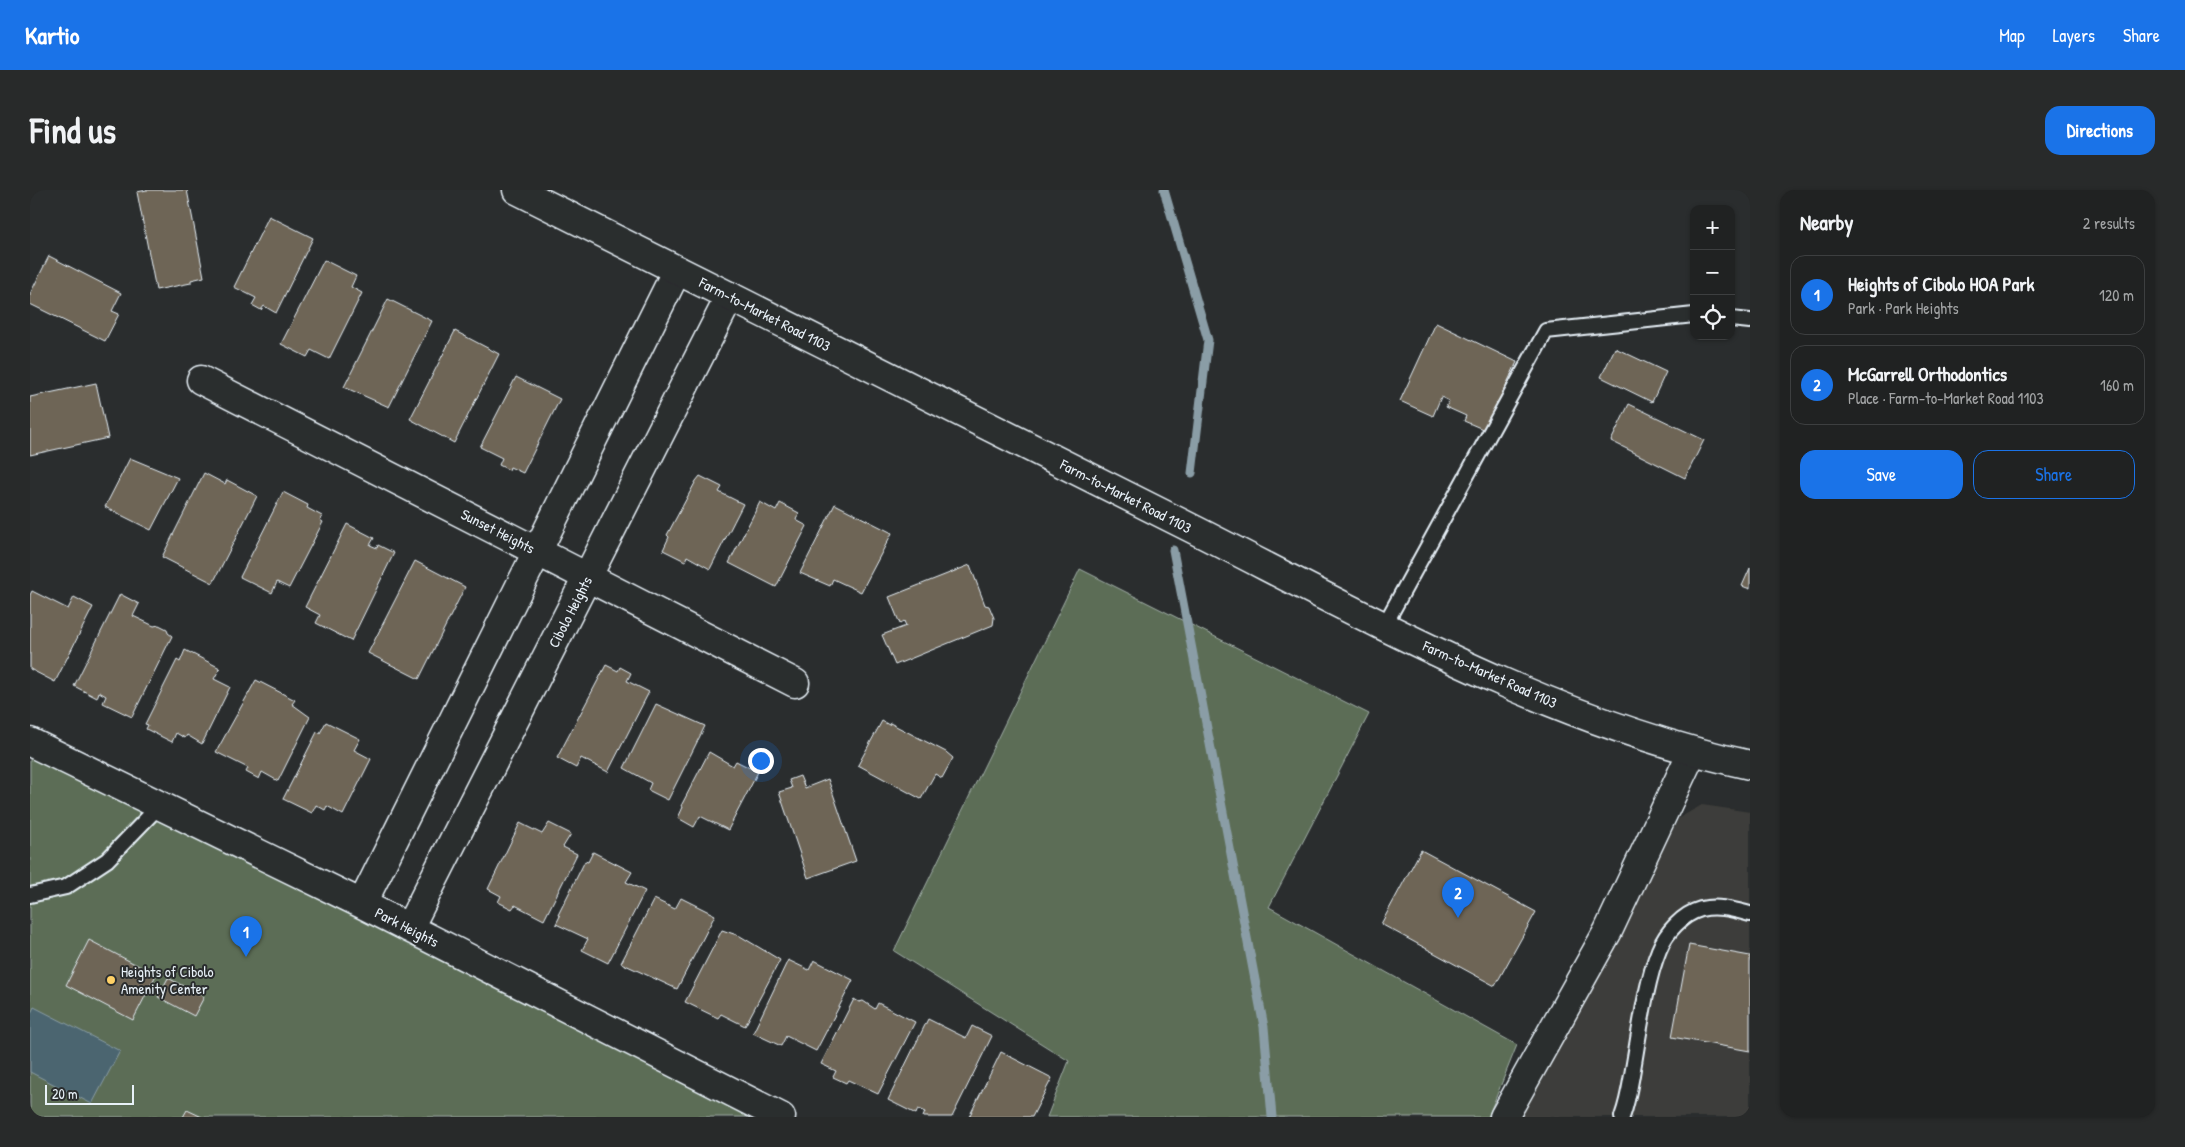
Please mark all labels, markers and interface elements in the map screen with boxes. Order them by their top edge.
text: Kartio [25,19,80,51]
text: Map [1999,23,2025,48]
text: Layers [2053,23,2095,48]
text: Share [2123,23,2160,48]
button: Directions [2045,106,2155,155]
text: Find us [30,107,116,154]
map controls [1690,205,1735,340]
button: + [1690,205,1735,250]
text: Nearby [1800,208,1853,237]
text: 2 results [2083,212,2135,234]
button: − [1690,250,1735,295]
street label: Farm-to-Market Road 1103 [695,271,834,356]
text: Heights of Cibolo HOA Park [1848,271,2034,297]
text: 1 [1814,284,1820,306]
text: 120 m [2099,284,2134,306]
button: locate [1690,295,1735,340]
text: Park · Park Heights [1848,297,1959,319]
text: McGarrell Orthodontics [1848,361,2007,387]
text: 2 [1813,374,1821,396]
text: 160 m [2100,374,2134,396]
text: Place · Farm-to-Market Road 1103 [1848,387,2044,409]
button: Save [1800,450,1963,499]
button: Share [1973,450,2135,499]
street label: Farm-to-Market Road 1103 [1056,453,1195,538]
street label: Sunset Heights [457,503,539,559]
street label: Cibolo Heights [543,572,597,651]
street label: Farm-to-Market Road 1103 [1419,635,1561,713]
your location [748,748,774,774]
pin: 2 [1442,877,1474,918]
street label: Park Heights [372,902,443,952]
pin: 1 [230,916,262,957]
place label: Heights of Cibolo Amenity Center [121,961,213,999]
marker: Heights of Cibolo Amenity Center [105,974,117,986]
scale bar [45,1082,134,1105]
text: 20 m [52,1084,78,1103]

